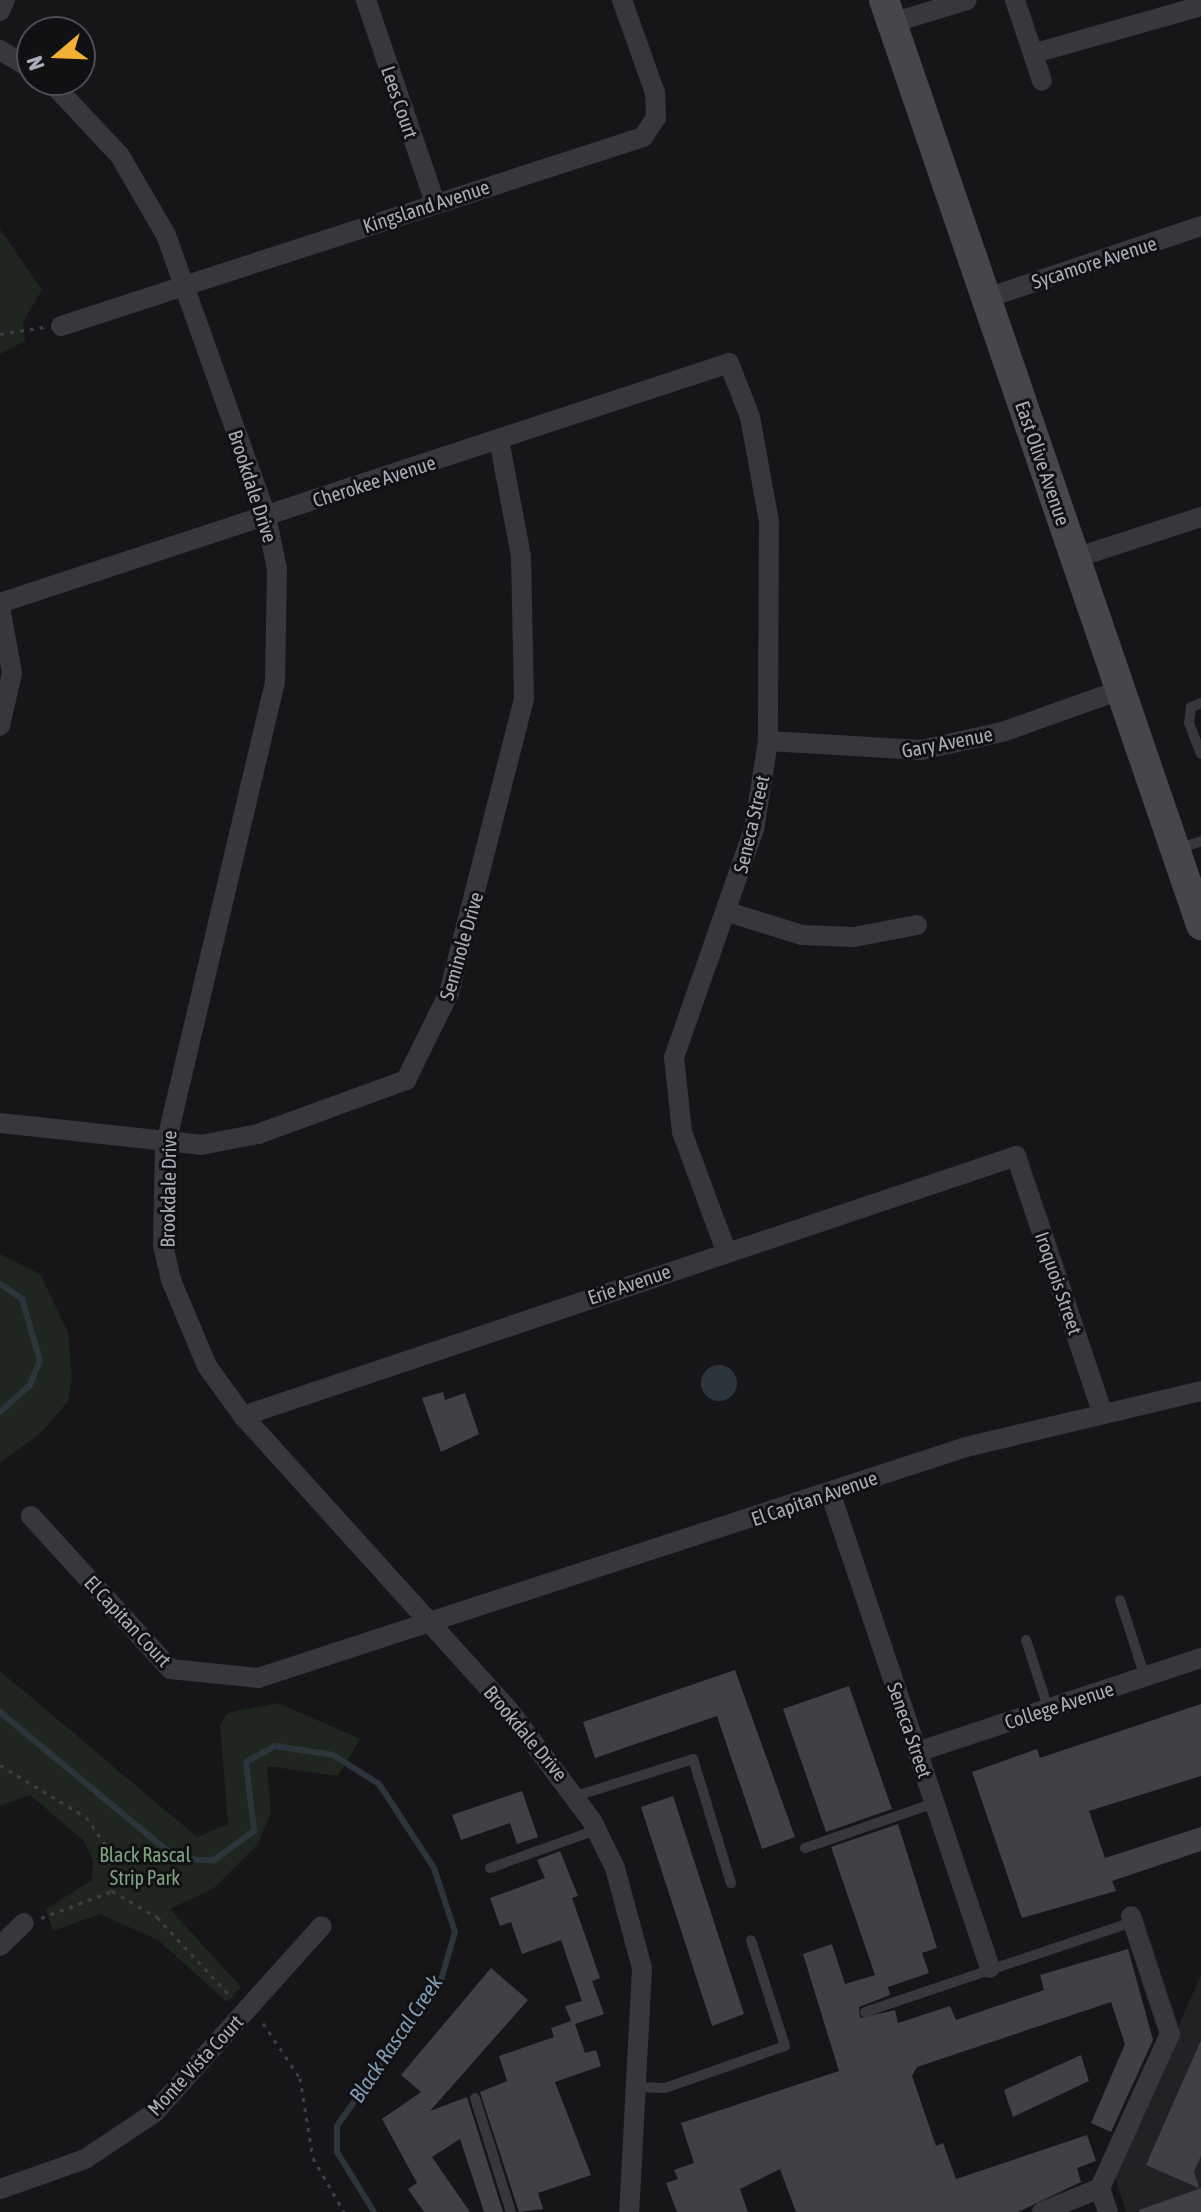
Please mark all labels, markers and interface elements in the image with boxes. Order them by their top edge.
north arrow [16,16,96,96]
text: N [21,53,50,74]
street label: Lees Court [376,63,424,141]
street label: Kingsland Avenue [360,174,492,238]
street label: Sycamore Avenue [1029,231,1159,293]
street label: East Olive Avenue [1010,398,1076,528]
street label: Brookdale Drive [223,427,283,545]
street label: Cherokee Avenue [310,450,438,512]
street label: Gary Avenue [899,721,995,763]
street label: Seneca Street [728,773,774,875]
street label: Seminole Drive [434,889,488,1003]
street label: Brookdale Drive [155,1130,181,1248]
street label: Iroquois Street [1030,1228,1088,1338]
street label: Erie Avenue [584,1259,674,1309]
street label: El Capitan Avenue [748,1465,880,1531]
street label: El Capitan Court [80,1570,176,1672]
street label: College Avenue [1001,1676,1117,1734]
street label: Seneca Street [882,1679,938,1781]
street label: Brookdale Drive [479,1680,573,1786]
park label: Black Rascal Strip Park [99,1842,191,1889]
water label: Black Rascal Creek [344,1970,448,2108]
street label: Monte Vista Court [142,2010,248,2120]

